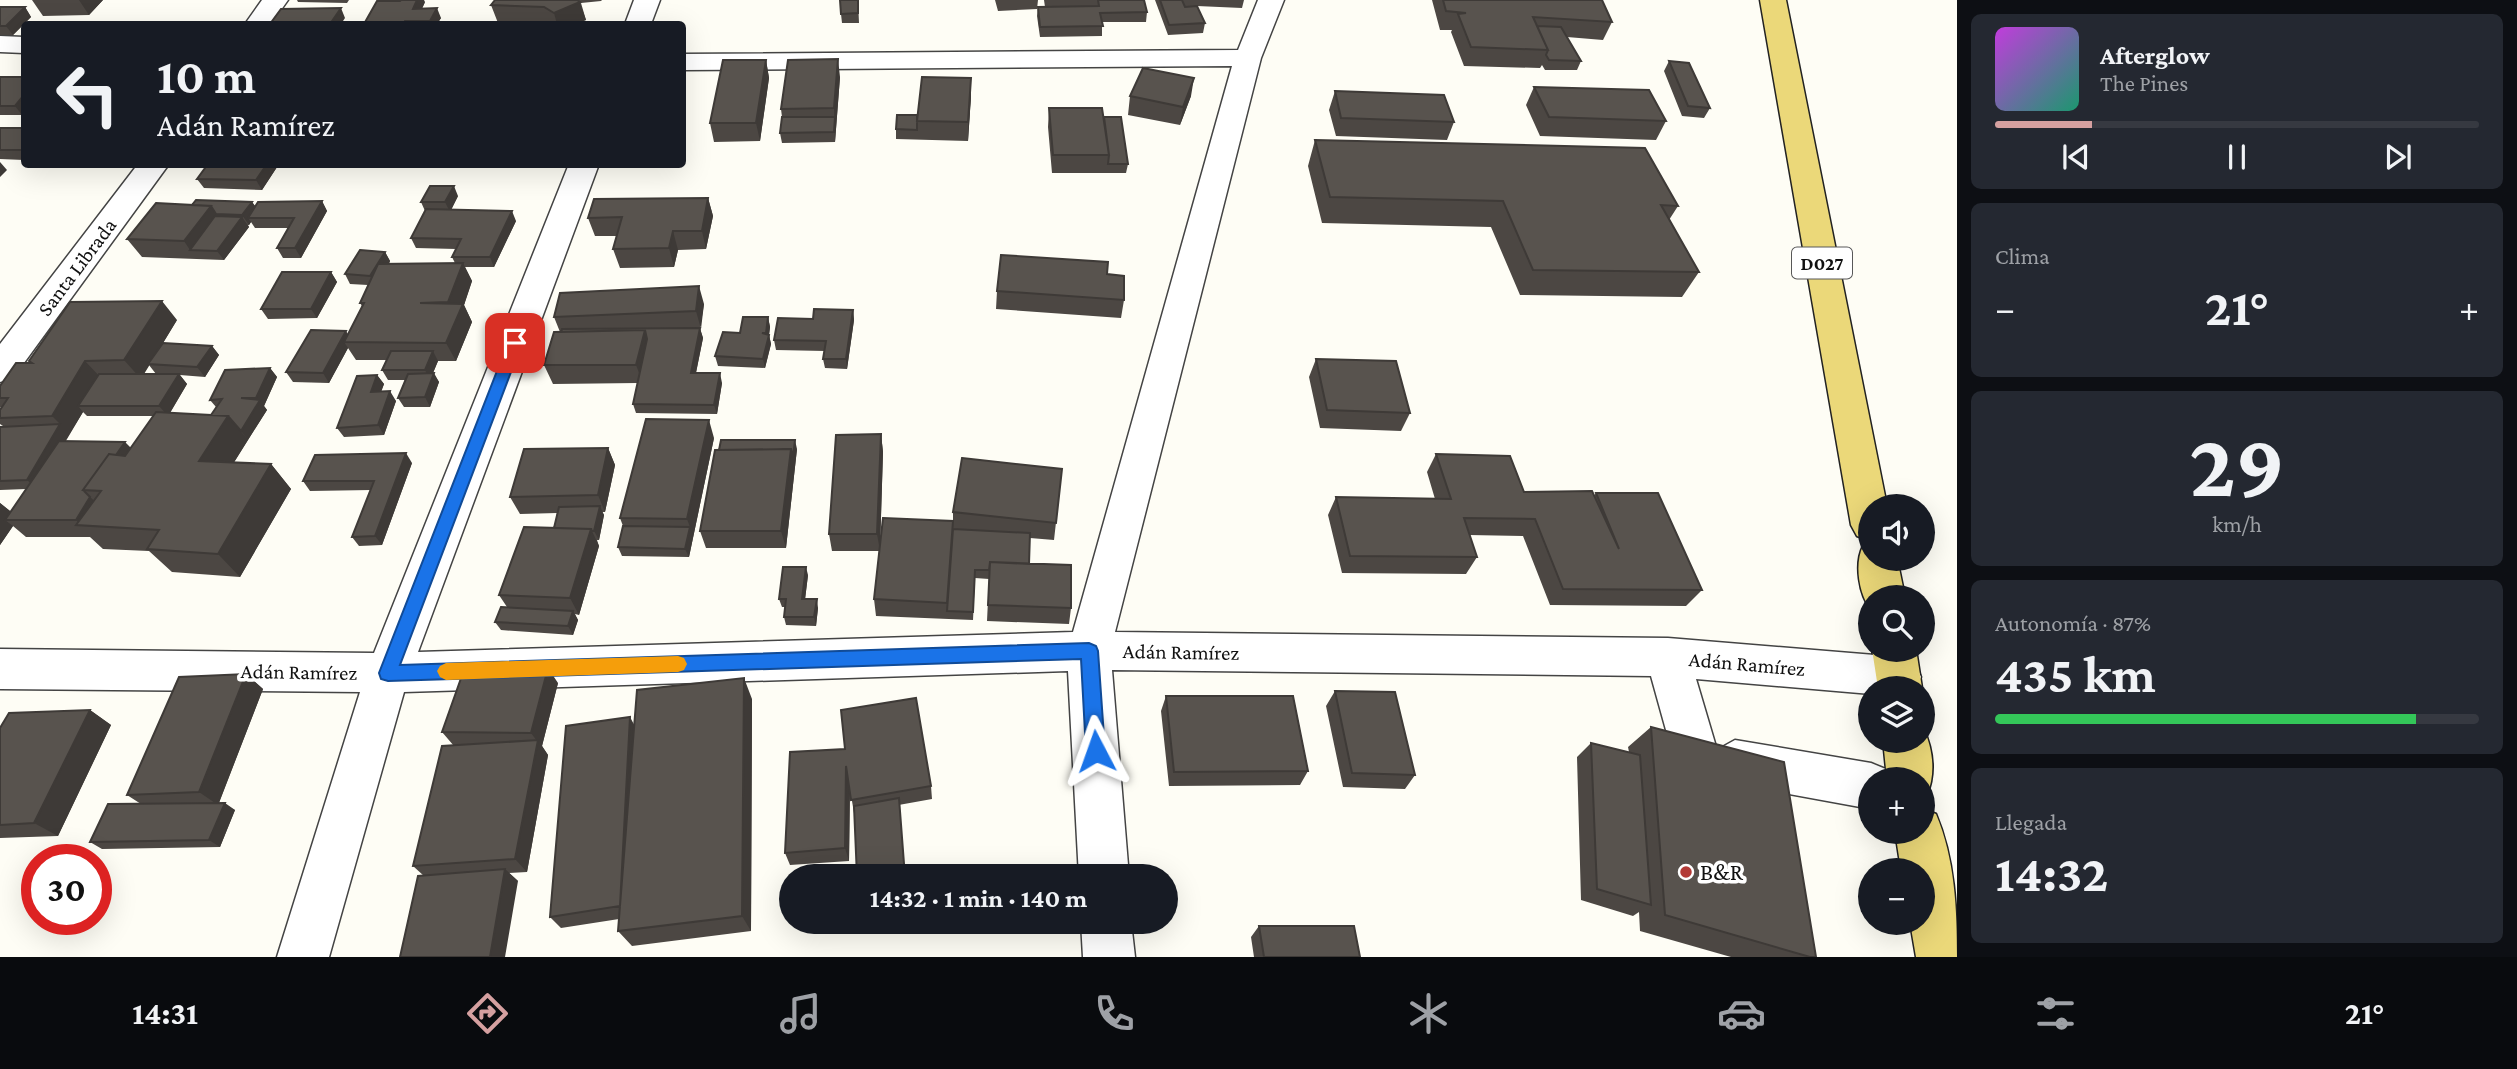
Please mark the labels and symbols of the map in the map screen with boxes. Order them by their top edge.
street label: Santa Librada [33,213,122,320]
road number: D027 [1792,247,1852,278]
pin [485,313,545,373]
street label: Adán Ramírez [1122,639,1240,665]
street label: Adán Ramírez [1688,647,1806,681]
street label: Adán Ramírez [240,659,358,685]
position arrow [1059,714,1133,788]
speed limit sign: 30 [21,844,112,935]
place label: B&R [1700,858,1744,885]
marker: B&R [1678,864,1694,880]

